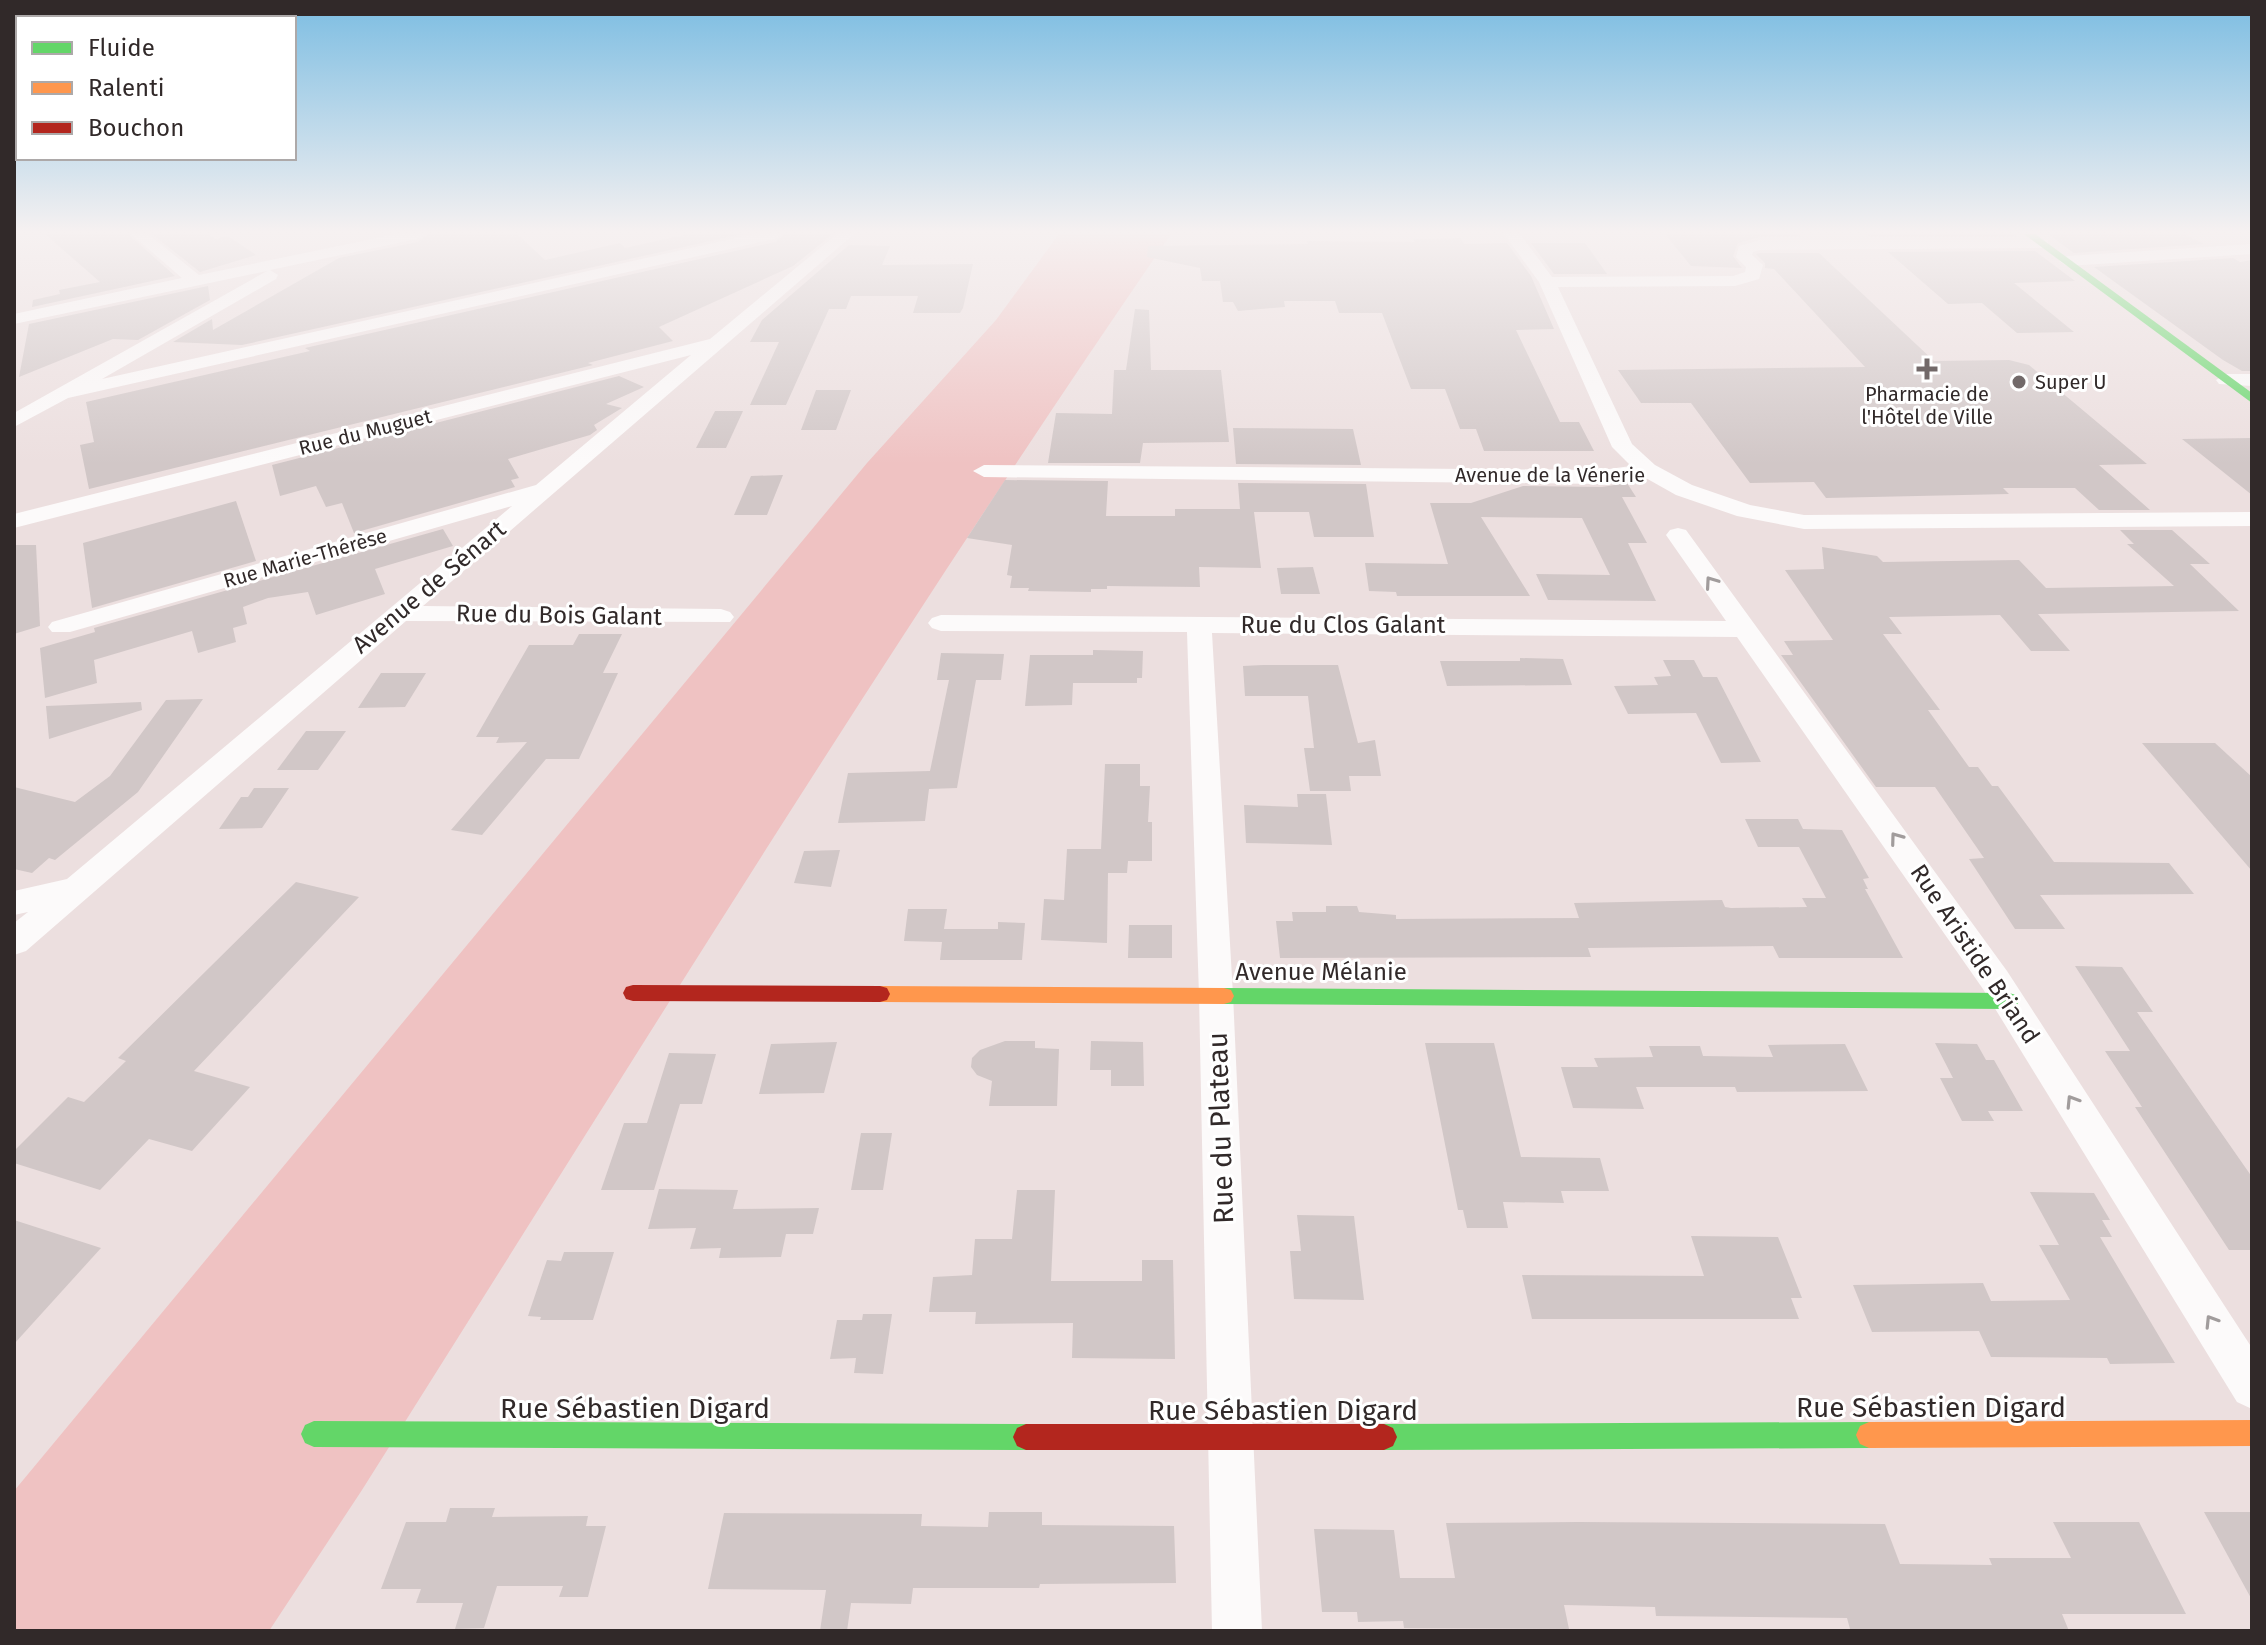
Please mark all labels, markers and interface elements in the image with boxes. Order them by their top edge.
legend [16,16,296,160]
text: Fluide [88,34,155,62]
text: Ralenti [88,74,165,102]
text: Bouchon [88,114,184,142]
marker: Pharmacie de l'Hôtel de Ville [1918,360,1936,378]
place label: Super U [2035,370,2107,394]
marker: Super U [2010,373,2028,391]
place label: Pharmacie de l'Hôtel de Ville [1861,382,1993,429]
street label: Rue du Muguet [296,404,435,460]
street label: Avenue de la Vénerie [1455,463,1645,487]
street label: Avenue de Sénart [347,515,511,659]
street label: Rue Marie-Thérèse [221,523,389,593]
one-way arrow [1706,576,1721,591]
street label: Rue du Bois Galant [456,599,663,631]
street label: Rue du Clos Galant [1241,611,1446,639]
one-way arrow [1892,833,1906,847]
street label: Rue Aristide Briand [1905,859,2045,1049]
street label: Avenue Mélanie [1235,958,1407,986]
street label: Rue du Plateau [1201,1032,1240,1224]
one-way arrow [2067,1095,2082,1109]
one-way arrow [2205,1315,2220,1330]
street label: Rue Sébastien Digard [1796,1391,2066,1424]
street label: Rue Sébastien Digard [500,1392,770,1425]
street label: Rue Sébastien Digard [1148,1394,1418,1427]

